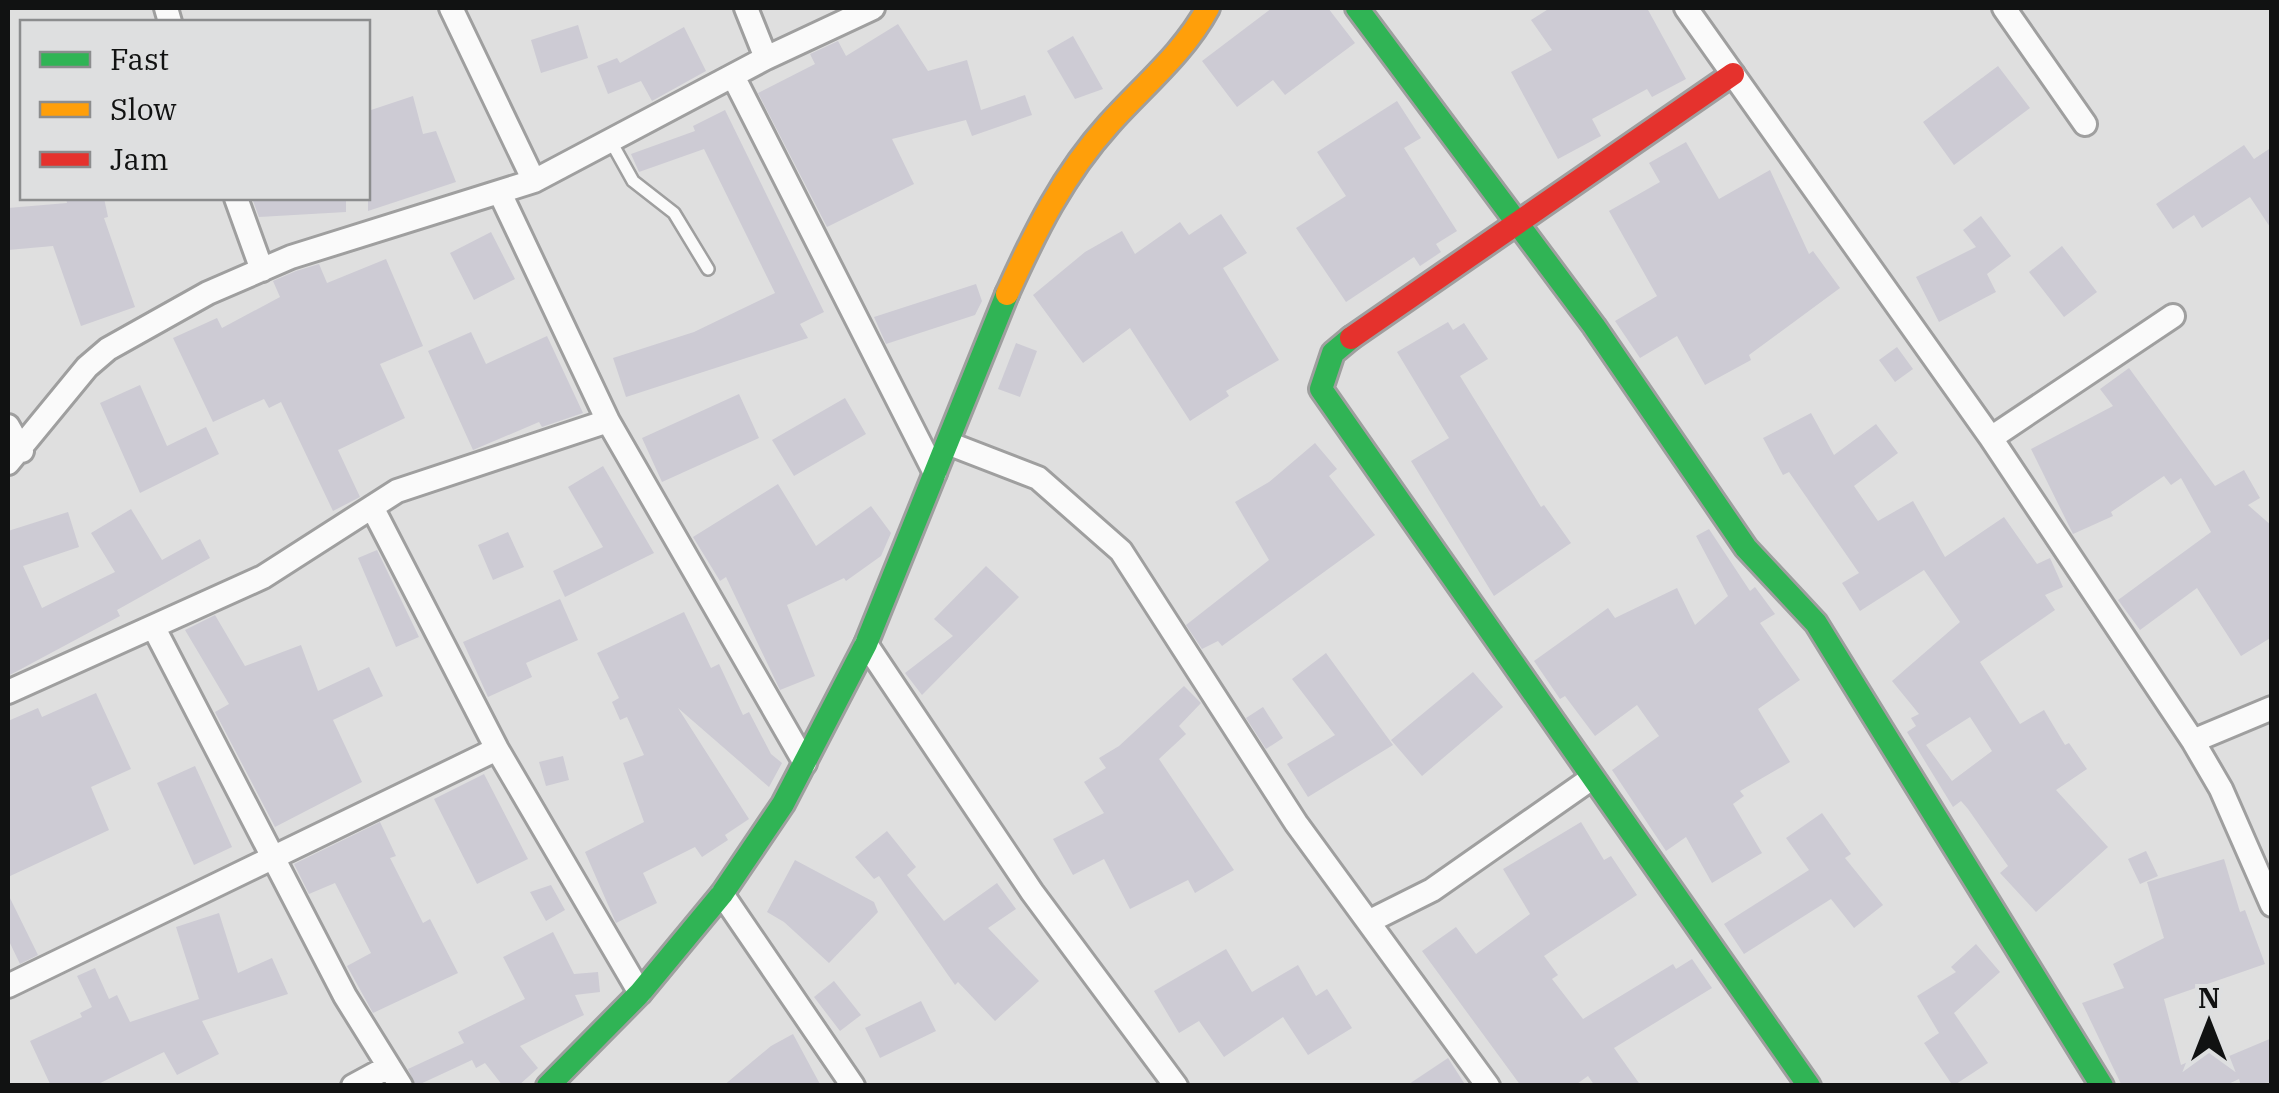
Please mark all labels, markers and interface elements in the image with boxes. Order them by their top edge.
legend [20,20,370,200]
text: Fast [110,39,169,78]
text: Slow [110,89,177,128]
text: Jam [110,139,169,178]
north arrow [2159,973,2259,1073]
text: N [2198,979,2220,1016]

